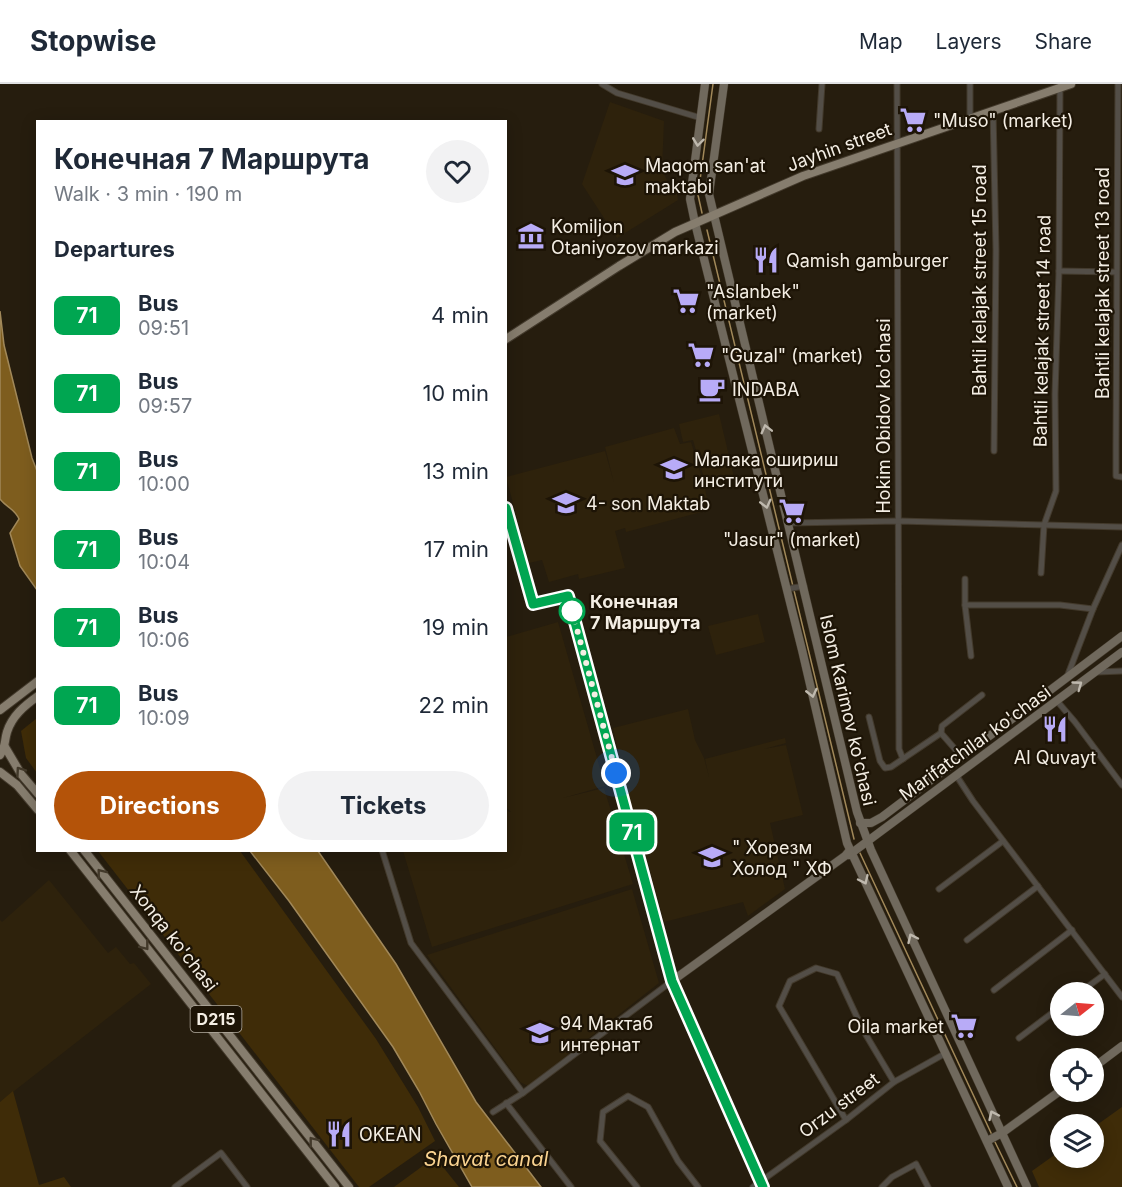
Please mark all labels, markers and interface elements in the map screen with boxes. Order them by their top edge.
text: Stopwise [30,24,157,58]
text: Map [859,29,903,54]
text: Layers [936,29,1002,54]
text: Share [1035,29,1092,54]
supermarket icon: "Muso" (market) [898,105,928,135]
place label: "Muso" (market) [933,110,1074,131]
street label: Jayhin street [784,118,894,176]
one-way arrow [692,137,704,147]
button: heart [426,140,489,203]
text: Конечная 7 Маршрута [54,142,370,176]
place label: Maqom san'at maktabi [645,155,766,197]
school or university icon: Maqom san'at maktabi [610,160,640,190]
street label: Bahtli kelajak street 15 road [969,164,990,396]
street label: Bahtli kelajak street 13 road [1092,167,1113,399]
text: Walk · 3 min · 190 m [54,182,242,206]
street label: Bahtli kelajak street 14 road [1029,215,1055,447]
place label: Komiljon Otaniyozov markazi [551,216,719,258]
museum icon: Komiljon Otaniyozov markazi [516,221,546,251]
text: Departures [54,236,175,262]
restaurant icon: Qamish gamburger [751,245,781,275]
place label: Qamish gamburger [786,250,949,271]
place label: "Aslanbek" (market) [706,281,800,323]
supermarket icon: "Aslanbek" (market) [671,286,701,316]
text: Bus [138,290,179,316]
text: 4 min [431,302,489,328]
text: 71 [76,303,98,328]
text: 09:51 [138,316,189,340]
street label: Hokim Obidov ko'chasi [873,318,894,514]
supermarket icon: "Guzal" (market) [686,340,716,370]
place label: "Guzal" (market) [721,345,863,366]
text: Bus [138,368,179,394]
cafe icon: INDABA [697,374,727,404]
place label: INDABA [732,379,799,400]
text: 10 min [422,380,489,406]
text: 71 [76,381,98,406]
text: 09:57 [138,394,192,418]
one-way arrow [760,424,773,434]
text: Bus [138,446,179,472]
place label: Малака ошириш институти [694,449,838,491]
school or university icon: Малака ошириш институти [659,454,689,484]
text: 13 min [423,458,489,484]
text: 71 [76,459,98,484]
text: 10:00 [138,472,190,496]
school or university icon: 4- son Maktab [551,488,581,518]
place label: 4- son Maktab [586,493,710,514]
supermarket icon: "Jasur" (market) [777,496,807,526]
one-way arrow [758,499,771,509]
text: Bus [138,524,179,550]
place label: "Jasur" (market) [723,529,861,550]
text: 17 min [424,536,489,562]
text: 71 [76,537,98,562]
text: 10:04 [138,550,190,574]
place label: Конечная 7 Маршрута [590,591,700,633]
marker: Конечная 7 Маршрута [559,598,585,624]
text: Bus [138,602,179,628]
street label: Islom Karimov ko'chasi [816,612,880,808]
text: 19 min [423,614,489,640]
text: 71 [76,615,98,640]
text: 10:06 [138,628,190,652]
text: Bus [138,680,179,706]
street label: Marifatchilar ko'chasi [895,681,1055,805]
one-way arrow [1072,681,1083,692]
one-way arrow [805,688,818,698]
text: 22 min [418,692,489,718]
text: 71 [76,693,98,718]
text: 10:09 [138,706,190,730]
restaurant icon: Al Quvayt [1040,714,1070,744]
place label: Al Quvayt [1014,747,1096,768]
your location [601,758,631,788]
one-way arrow [16,767,27,778]
button: Directions [54,771,266,840]
button: Tickets [278,771,489,840]
line badge: 71 [605,812,659,852]
text: 71 [621,820,643,845]
place label: " Хорезм Холод " ХФ [732,837,832,879]
school or university icon: " Хорезм Холод " ХФ [697,842,727,872]
one-way arrow [98,868,109,879]
one-way arrow [857,874,869,885]
street label: Xonqa ko'chasi [126,881,222,995]
one-way arrow [907,934,919,945]
one-way arrow [137,939,148,950]
north arrow [1050,982,1104,1036]
map controls [1050,982,1104,1168]
road number: D215 [190,1006,242,1032]
supermarket icon: Oila market [949,1011,979,1041]
place label: 94 Мактаб интернат [560,1013,653,1055]
place label: Oila market [848,1016,944,1037]
school or university icon: 94 Мактаб интернат [525,1018,555,1048]
button: locate [1050,1048,1104,1102]
street label: Orzu street [795,1068,883,1142]
one-way arrow [989,1111,1001,1122]
button: layers [1050,1114,1104,1168]
restaurant icon: OKEAN [324,1119,354,1149]
place label: OKEAN [359,1124,422,1145]
one-way arrow [309,1137,320,1148]
water label: Shavat canal [424,1147,548,1171]

